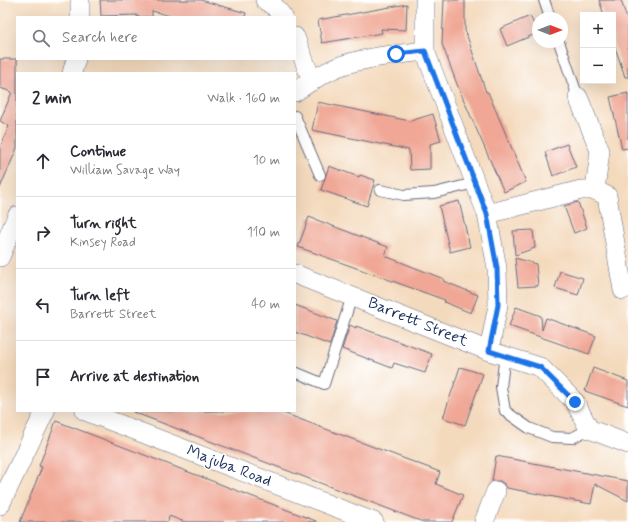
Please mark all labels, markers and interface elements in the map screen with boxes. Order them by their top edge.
north arrow [532,12,568,48]
map controls [580,12,616,84]
button: + [580,12,616,48]
search box [16,16,296,60]
icon: search [30,27,52,49]
text: Search here [62,28,138,48]
route start [387,45,405,63]
button: − [580,48,616,84]
text: 2 min [32,87,72,109]
text: Walk · 160 m [207,90,280,107]
text: Continue [70,142,126,162]
icon: ahead [32,150,54,172]
text: 10 m [253,152,280,169]
text: William Savage Way [70,162,180,179]
text: Turn right [70,214,137,234]
icon: right [32,222,54,244]
text: 110 m [247,224,280,241]
text: Kinsey Road [70,234,136,251]
text: Turn left [70,286,130,306]
street label: Barrett Street [365,292,472,352]
icon: left [32,294,54,316]
text: 40 m [251,296,280,313]
text: Barrett Street [70,306,156,323]
icon: arrive [32,366,54,388]
text: Arrive at destination [70,367,199,387]
route end [566,393,584,411]
street label: Majuba Road [184,440,274,492]

